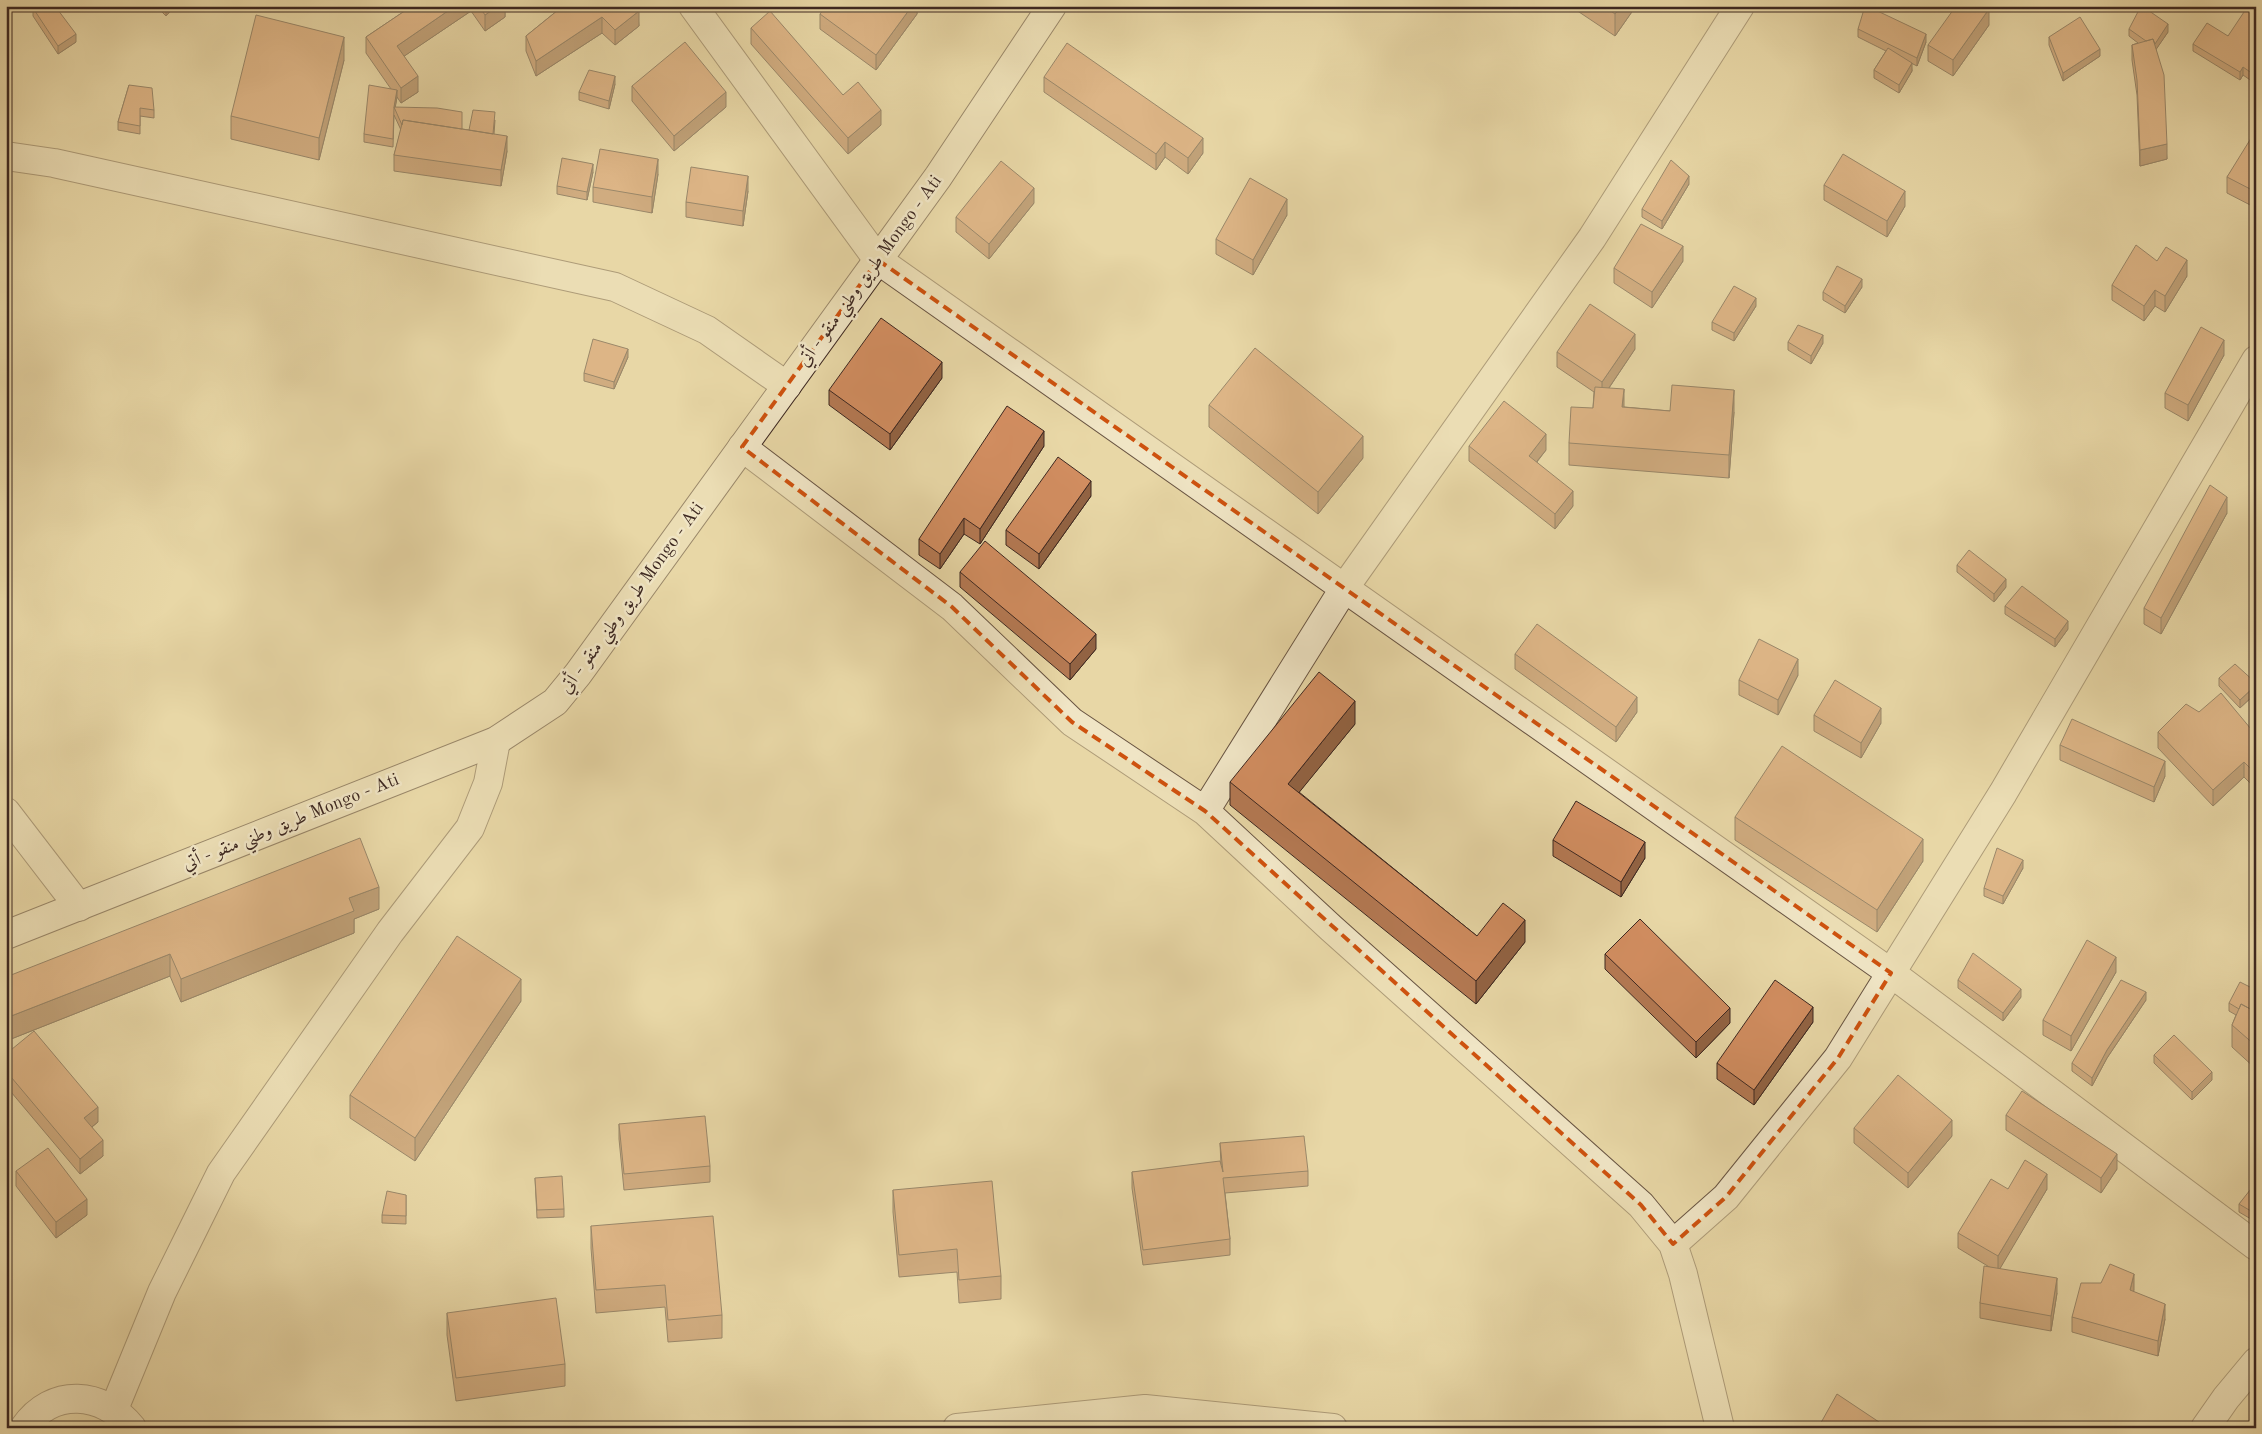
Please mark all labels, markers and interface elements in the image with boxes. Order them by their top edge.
street label: طريق وطني منقو - أتي Mongo - Ati [791,169,951,374]
street label: طريق وطني منقو - أتي Mongo - Ati [553,496,713,701]
street label: طريق وطني منقو - أتي Mongo - Ati [179,766,404,880]

